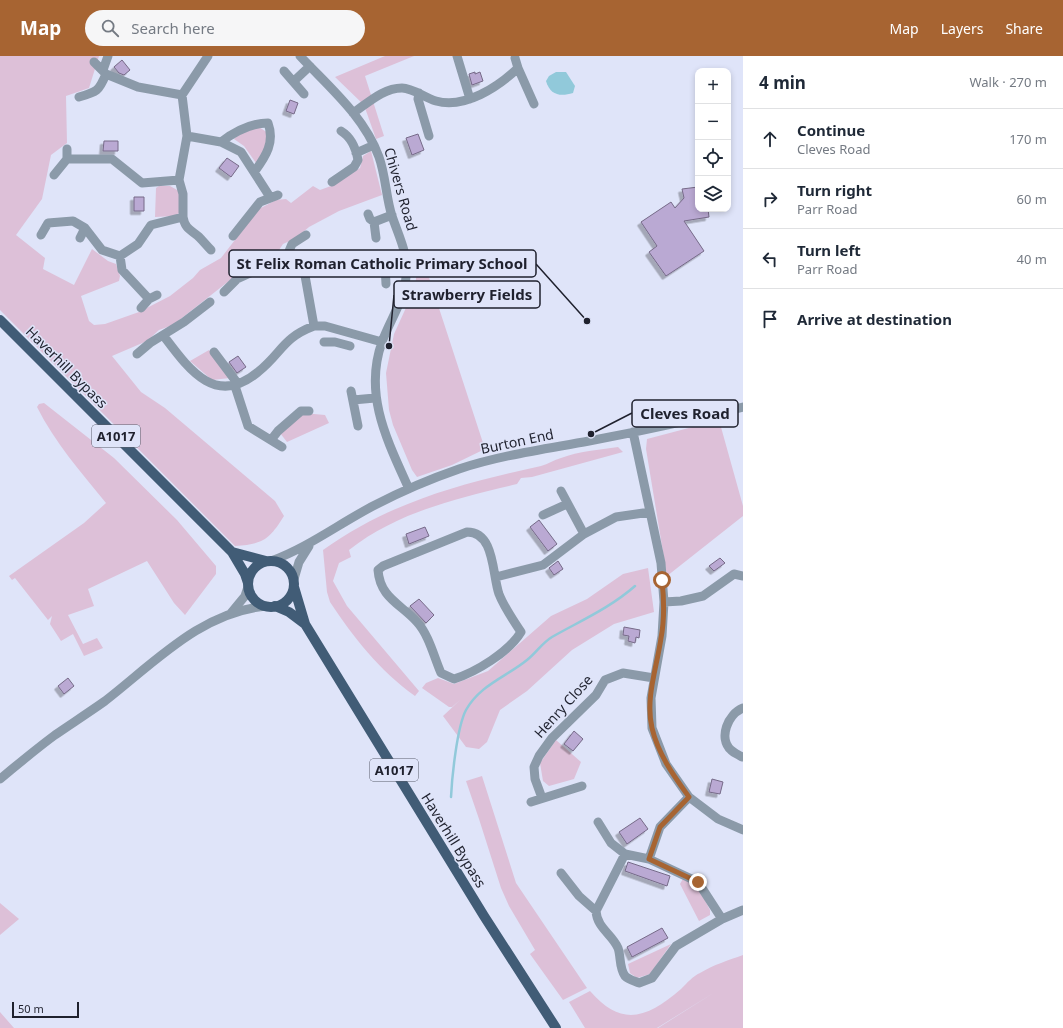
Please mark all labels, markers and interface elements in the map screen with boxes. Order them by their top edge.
search box [85,10,365,46]
text: Map [20,15,61,41]
icon: search [99,17,121,39]
text: Search here [131,18,215,38]
text: Map [890,19,919,38]
text: Layers [941,19,983,38]
text: Share [1005,19,1043,38]
map controls [695,68,731,212]
button: + [695,68,731,104]
text: 4 min [759,71,806,94]
text: Walk · 270 m [969,73,1047,91]
button: − [695,104,731,140]
text: Continue [797,120,865,140]
icon: ahead [759,128,781,150]
text: 170 m [1009,130,1047,148]
button: locate [695,140,731,176]
text: Cleves Road [797,140,870,158]
street label: Chivers Road [380,145,422,233]
button: layers [695,176,731,212]
text: Turn right [797,180,872,200]
icon: right [759,188,781,210]
text: 60 m [1017,190,1047,208]
text: Parr Road [797,200,858,218]
text: Turn left [797,240,861,260]
icon: left [759,248,781,270]
callout: St Felix Roman Catholic Primary School [229,250,536,277]
text: 40 m [1017,250,1047,268]
text: St Felix Roman Catholic Primary School [237,253,527,273]
text: Parr Road [797,260,858,278]
callout: Strawberry Fields [394,281,540,308]
text: Strawberry Fields [402,284,532,304]
icon: arrive [759,308,781,330]
text: Arrive at destination [797,309,952,329]
street label: Haverhill Bypass [22,322,112,412]
callout: Cleves Road [632,400,738,427]
text: Cleves Road [640,403,730,423]
street label: Burton End [479,424,555,458]
road number: A1017 [92,425,140,447]
route start [653,571,671,589]
street label: Henry Close [529,670,597,742]
road number: A1017 [370,759,418,781]
street label: Haverhill Bypass [417,789,491,891]
route end [689,873,707,891]
scale bar [12,1000,79,1019]
text: 50 m [18,1001,44,1016]

